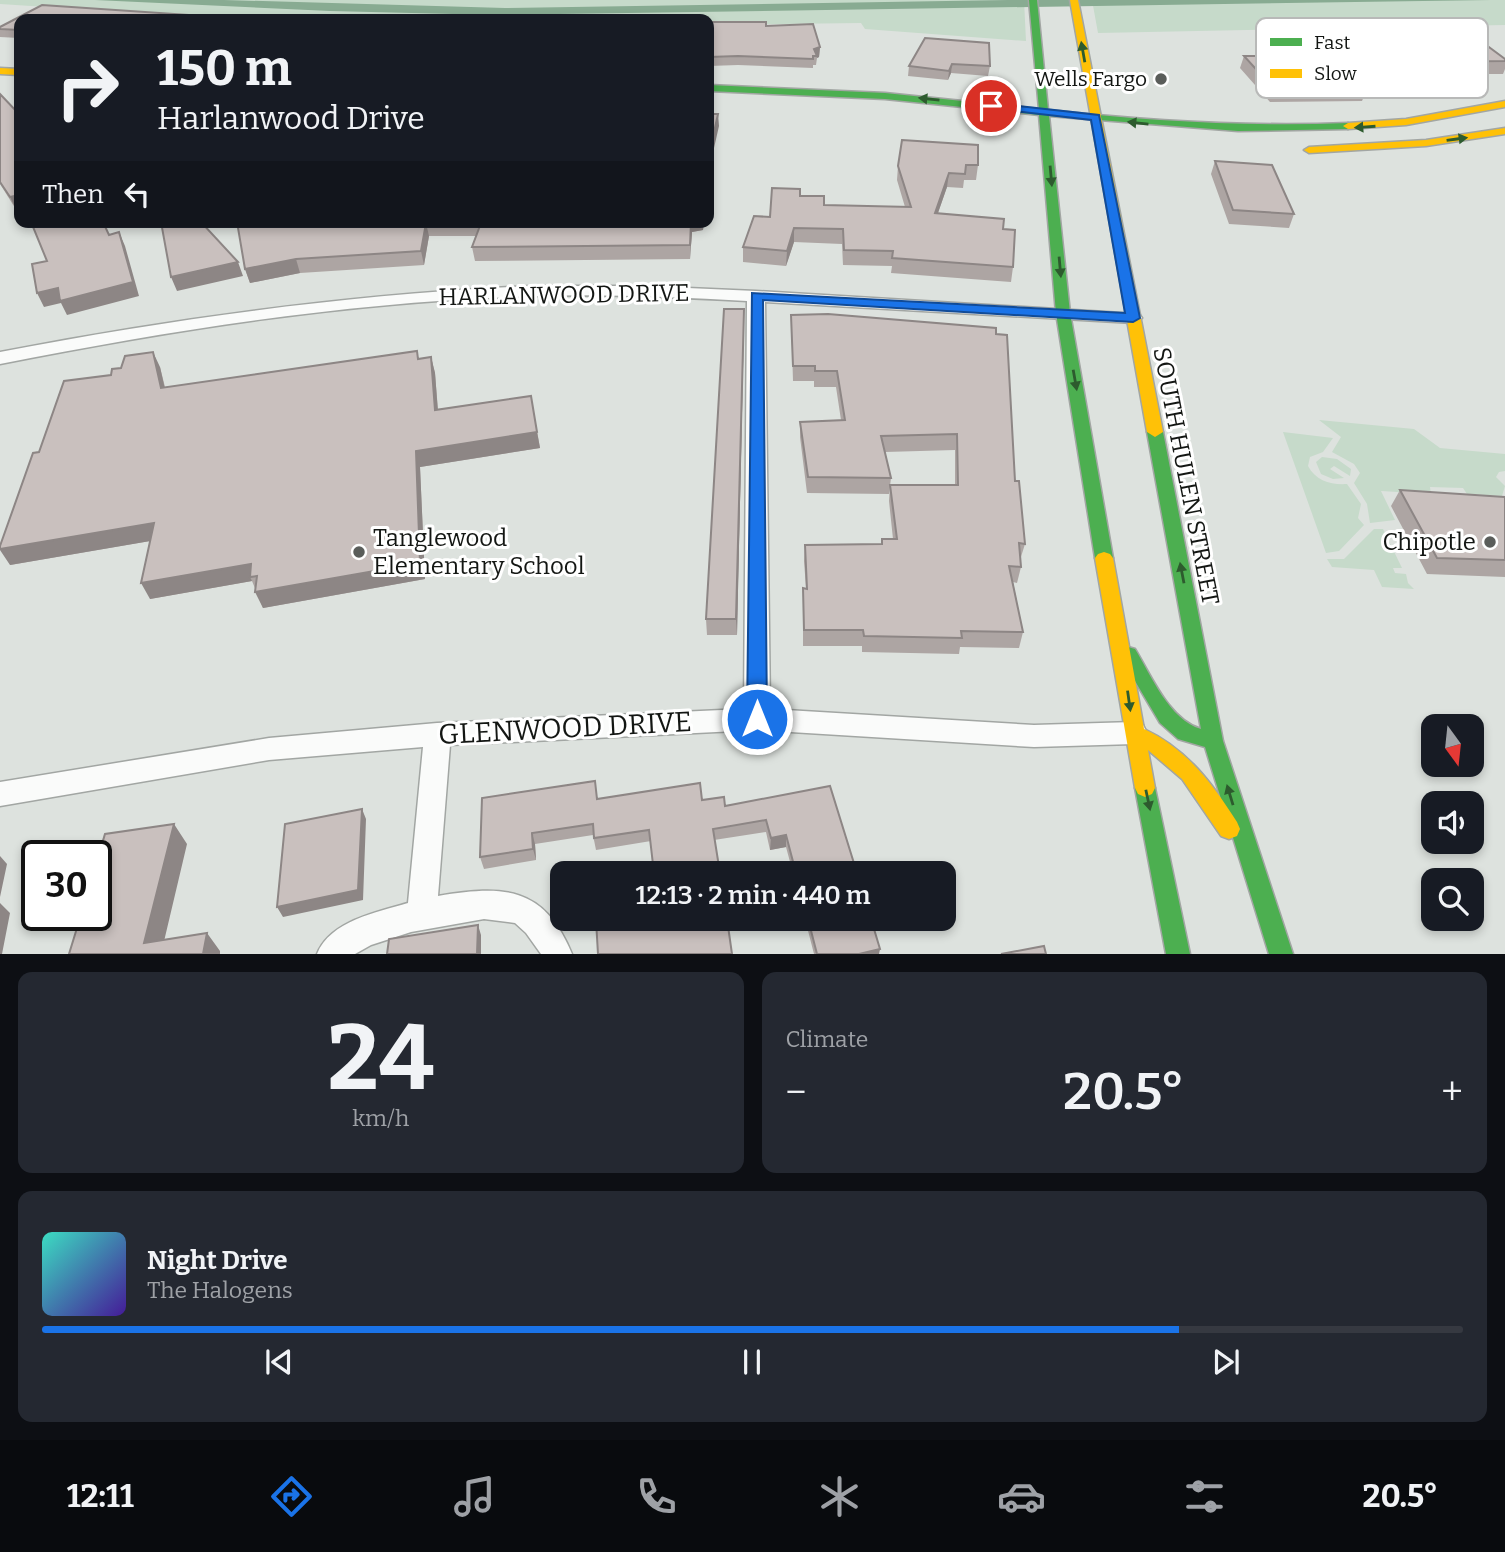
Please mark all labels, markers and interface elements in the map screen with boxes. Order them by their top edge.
legend [1256,18,1488,98]
text: Fast [1314,31,1351,54]
text: 150 m [157,39,292,98]
one-way arrow [1078,41,1089,63]
icon: right [42,42,133,133]
text: Slow [1314,62,1357,85]
place label: Wells Fargo [1034,66,1147,92]
marker: Wells Fargo [1153,71,1169,87]
pin [961,76,1021,136]
icon: arrive [972,87,1010,125]
one-way arrow [918,94,940,105]
text: Harlanwood Drive [157,99,425,137]
one-way arrow [1127,117,1149,128]
one-way arrow [1354,122,1376,133]
one-way arrow [1446,133,1468,144]
one-way arrow [1046,165,1057,187]
icon: left [118,175,156,213]
text: Then [42,179,104,210]
one-way arrow [1055,257,1066,279]
street label: HARLANWOOD DRIVE [438,279,690,311]
street label: SOUTH HULEN STREET [1147,345,1225,607]
one-way arrow [1070,369,1081,391]
place label: Tanglewood Elementary School [373,524,585,580]
place label: Chipotle [1383,528,1476,556]
marker: Chipotle [1482,534,1498,550]
marker: Tanglewood Elementary School [351,544,367,560]
one-way arrow [1176,562,1187,584]
position arrow [720,682,794,756]
one-way arrow [1124,690,1135,712]
street label: GLENWOOD DRIVE [437,705,693,751]
north arrow [1421,714,1484,777]
map controls [1421,714,1484,931]
one-way arrow [1225,785,1235,806]
one-way arrow [1143,789,1154,811]
button: sound [1421,791,1484,854]
speed limit sign: 30 [21,840,112,931]
button: search [1421,868,1484,931]
text: 12:13 · 2 min · 440 m [635,880,871,911]
text: 24 [327,1004,434,1113]
text: Climate [786,1025,868,1053]
text: 20.5° [1063,1060,1185,1123]
text: − [786,1069,806,1115]
text: + [1441,1069,1463,1115]
text: km/h [352,1104,409,1132]
text: Night Drive [147,1245,288,1276]
text: The Halogens [147,1276,293,1304]
icon: previous [260,1343,298,1381]
icon: pause [733,1343,771,1381]
icon: next [1207,1343,1245,1381]
icon: directions [267,1472,316,1521]
icon: music [450,1472,499,1521]
icon: phone [632,1472,681,1521]
icon: climate [815,1472,864,1521]
icon: car [997,1472,1046,1521]
icon: filters [1180,1472,1229,1521]
text: 12:11 [67,1477,134,1515]
text: 20.5° [1363,1477,1438,1515]

